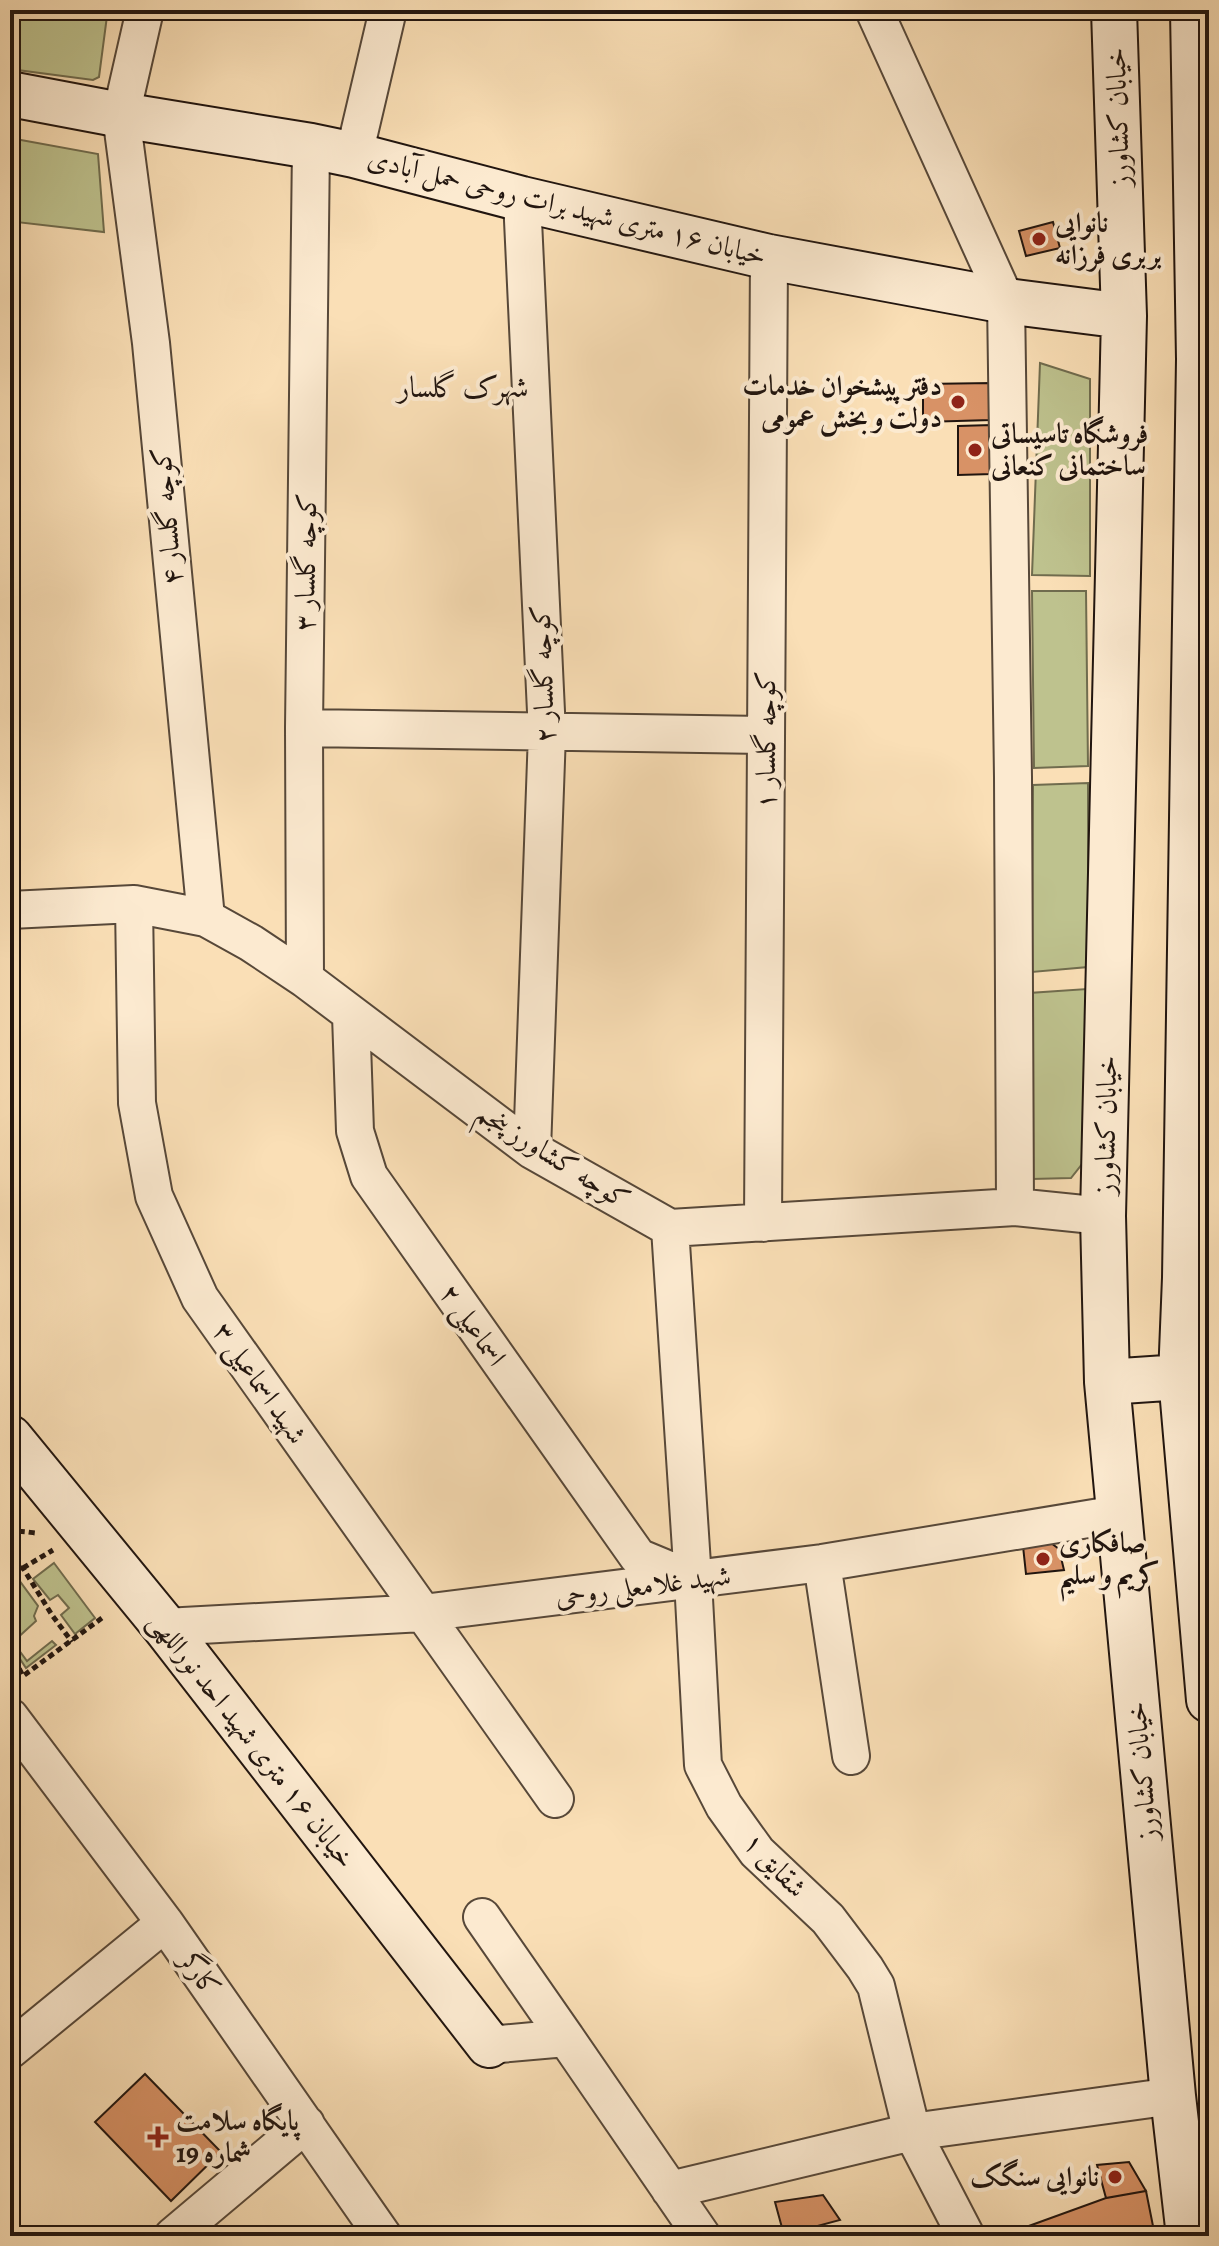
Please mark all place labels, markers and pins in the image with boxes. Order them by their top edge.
place label: نانوایی بربری فرزانه [1054,204,1162,274]
marker: نانوایی بربری فرزانه [1030,230,1048,248]
place label: دفتر پیشخوان خدمات دولت و بخش عمومی [742,367,942,437]
marker: دفتر پیشخوان خدمات دولت و بخش عمومی [949,393,967,411]
place label: فروشگاه تاسیساتی ساختمانی کنعانی [990,415,1149,485]
marker: فروشگاه تاسیساتی ساختمانی کنعانی [966,441,984,459]
place label: صافکاری کریم و سلیم [1059,1524,1160,1602]
marker: صافکاری کریم و سلیم [1034,1550,1052,1568]
place label: پایگاه سلامت شماره 19 [176,2102,301,2172]
marker: پایگاه سلامت شماره 19 [147,2126,169,2148]
place label: نانوایی سنگک [970,2158,1099,2196]
marker: نانوایی سنگک [1106,2168,1124,2186]

